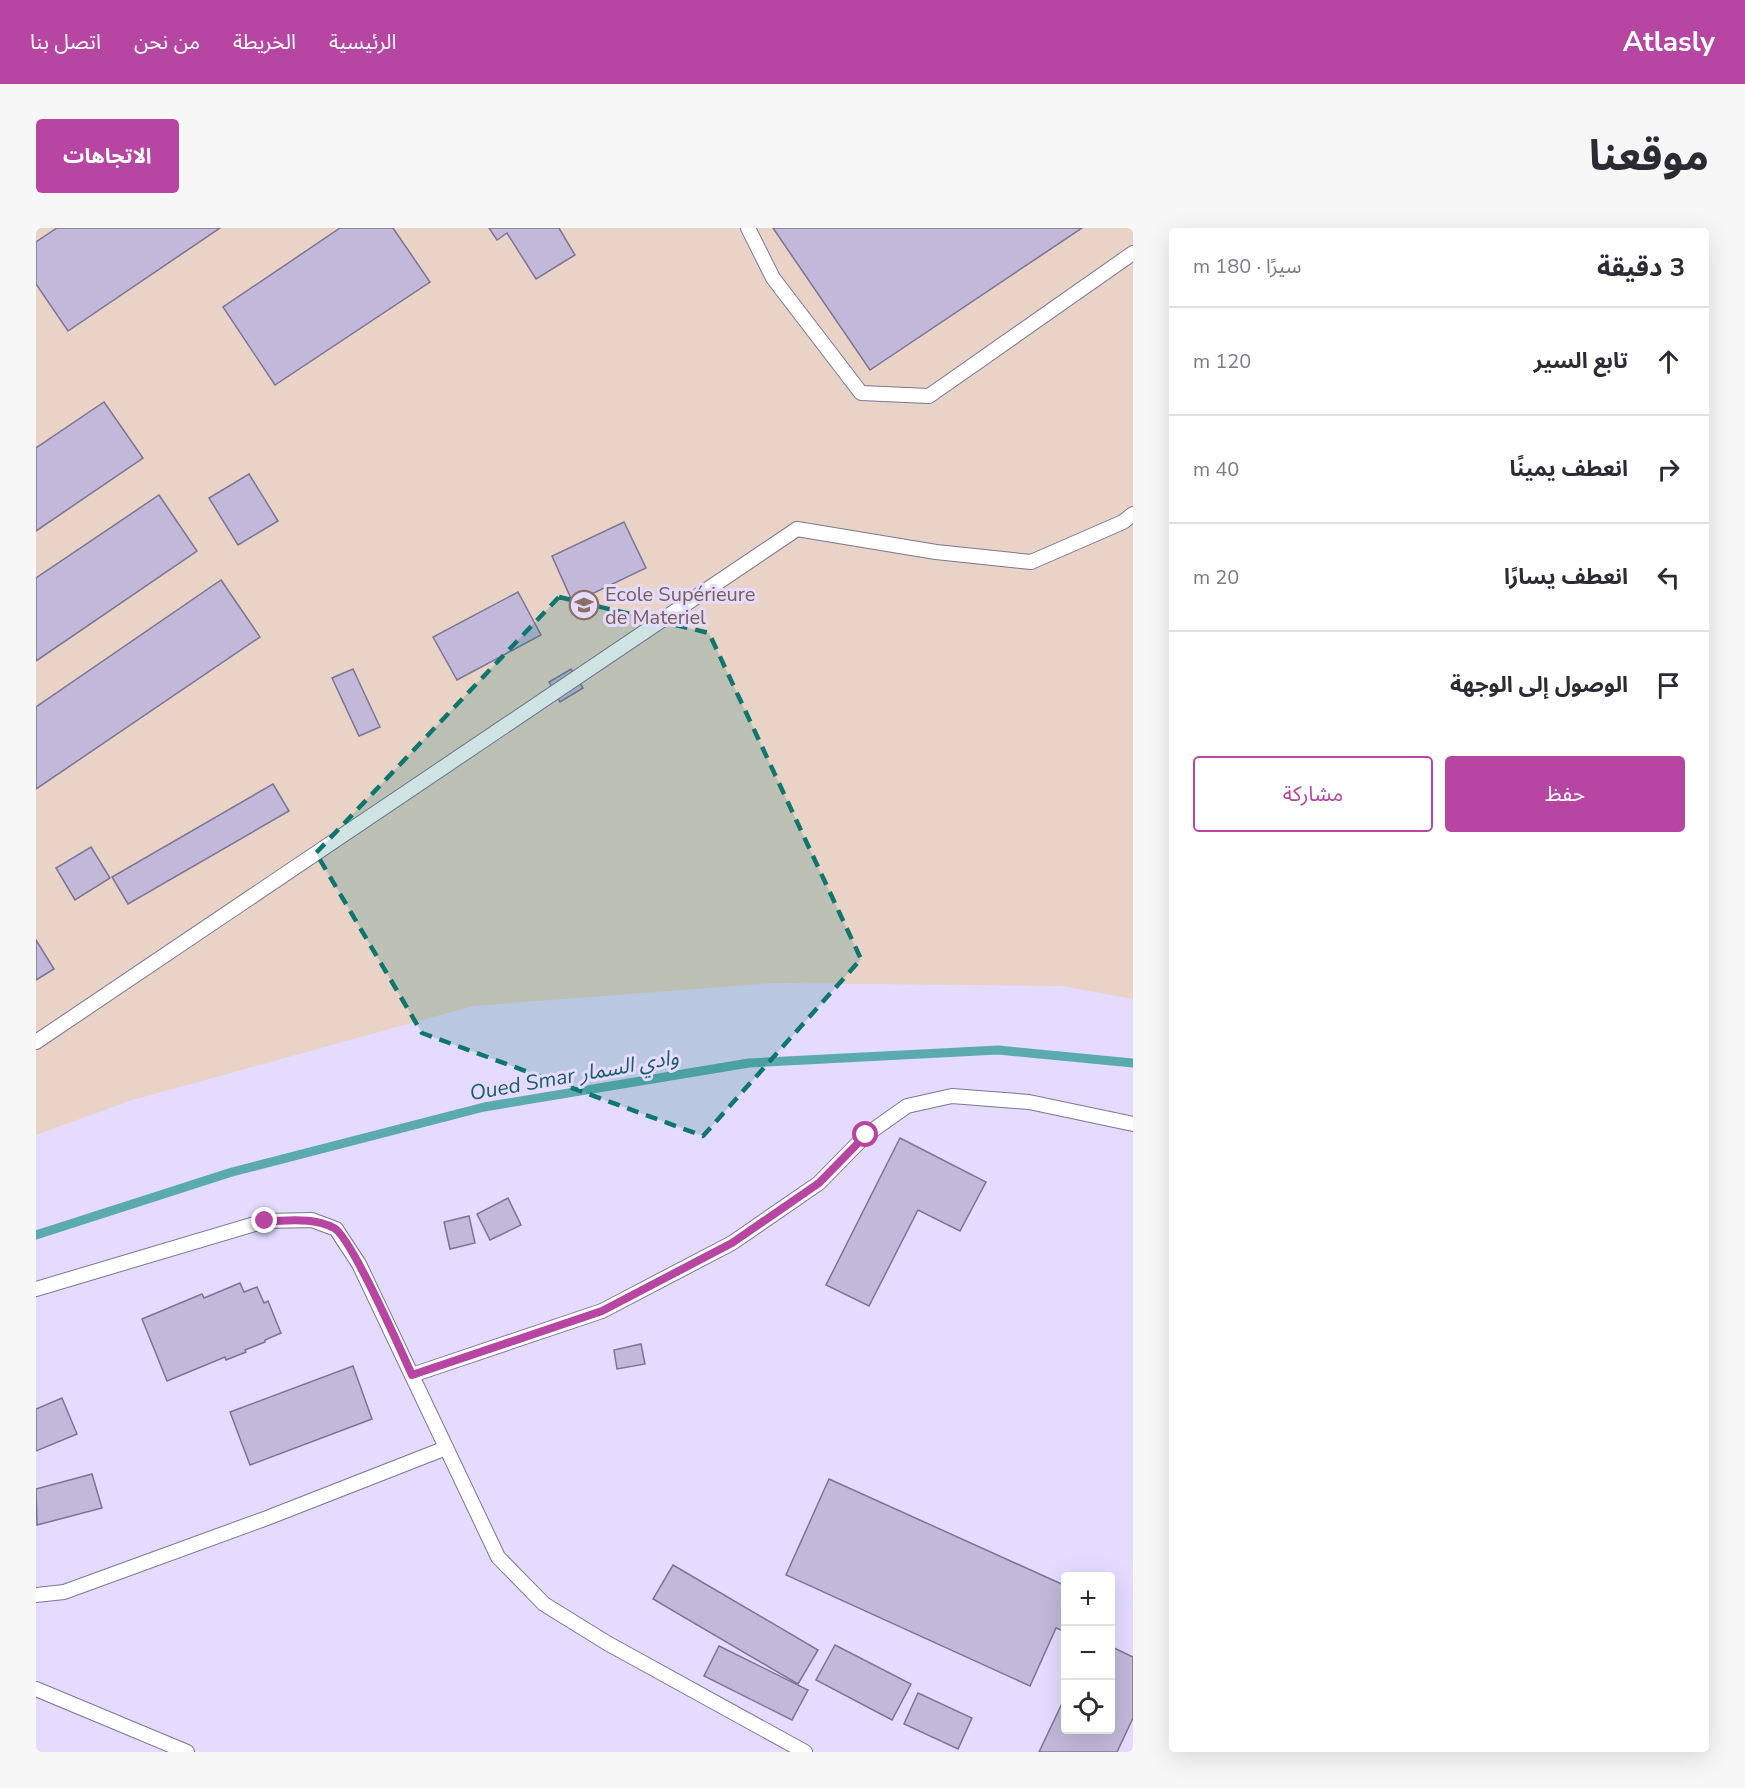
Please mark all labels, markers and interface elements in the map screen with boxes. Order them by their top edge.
text: Atlasly [1623,23,1715,61]
text: اتصل بنا [30,28,101,56]
text: من نحن [134,28,200,56]
text: الخريطة [233,28,296,56]
text: الرئيسية [329,28,396,56]
button: الاتجاهات [36,119,179,193]
text: موقعنا [1589,128,1709,185]
text: 3 دقيقة [1597,250,1685,285]
text: سيرًا · 180 m [1193,253,1301,280]
icon: ahead [1652,345,1685,378]
text: تابع السير [1534,346,1628,376]
text: 120 m [1193,348,1251,375]
icon: right [1652,453,1685,486]
text: انعطف يمينًا [1510,454,1628,484]
text: 40 m [1193,456,1239,483]
icon: left [1652,561,1685,594]
text: انعطف يسارًا [1504,562,1628,592]
text: 20 m [1193,564,1239,591]
place label: Ecole Supérieure de Materiel [605,581,756,631]
school or university icon: Ecole Supérieure de Materiel [568,589,600,621]
icon: arrive [1652,669,1685,702]
text: الوصول إلى الوجهة [1450,670,1628,700]
button: مشاركة [1193,756,1433,832]
button: حفظ [1445,756,1685,832]
water label: Oued Smar وادي السمار [467,1043,681,1109]
route start [852,1121,878,1147]
route end [251,1207,277,1233]
map controls [1061,1572,1115,1734]
button: + [1061,1572,1115,1626]
button: − [1061,1626,1115,1680]
button: locate [1061,1680,1115,1734]

